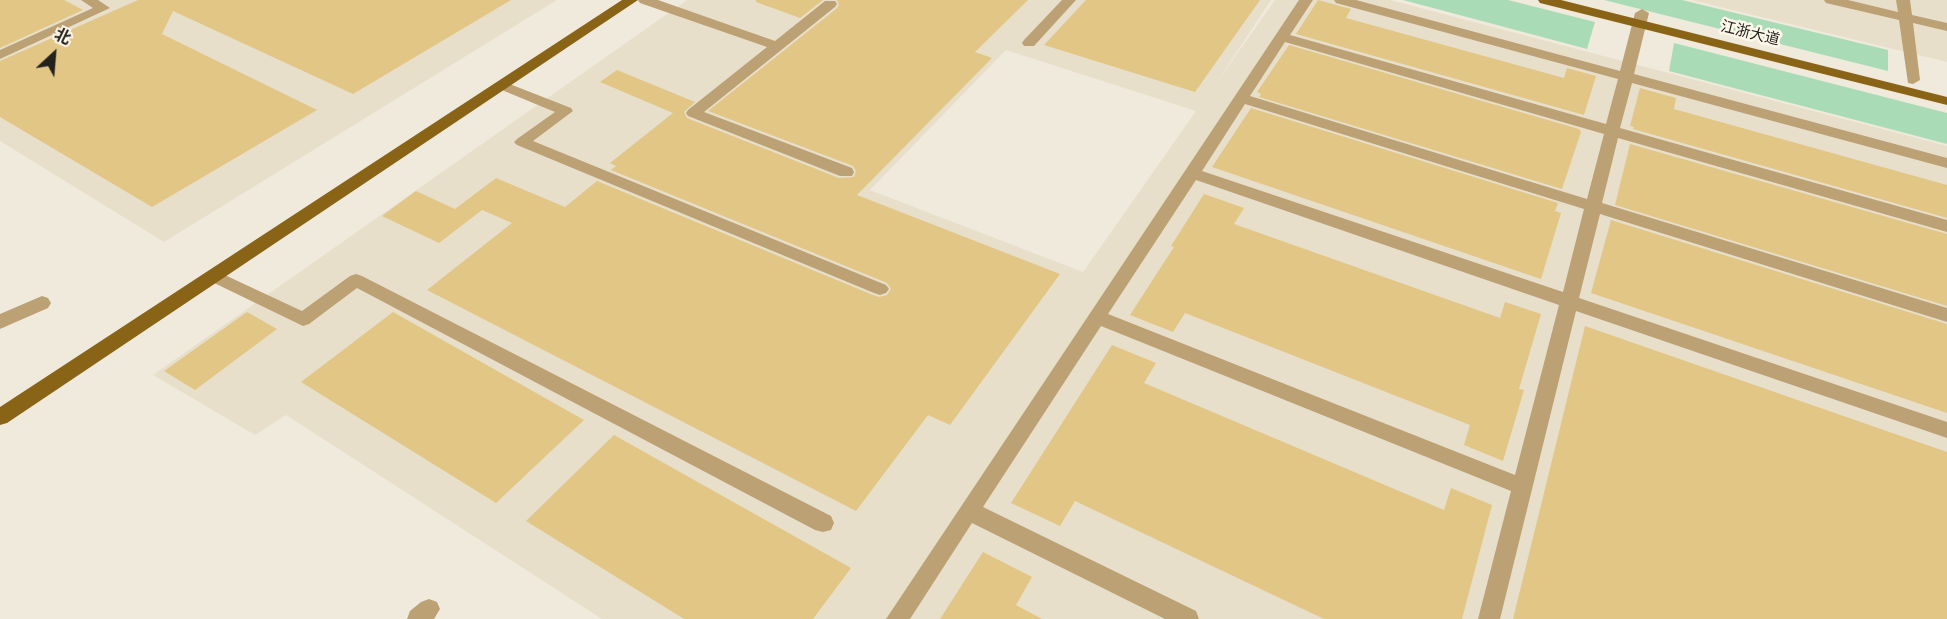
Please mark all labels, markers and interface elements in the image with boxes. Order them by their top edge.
street label: 江浙大道 [1719,18,1781,50]
north arrow [24,24,84,84]
text: 北 [51,25,73,49]

